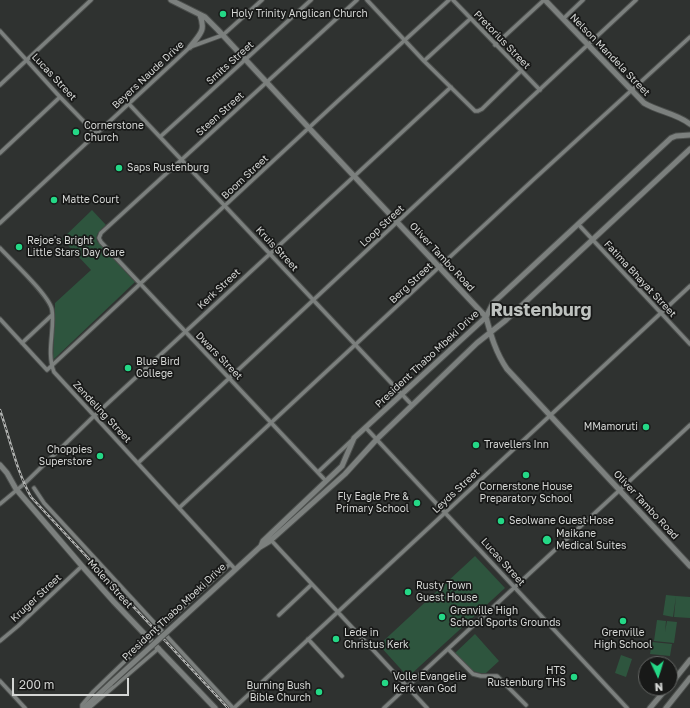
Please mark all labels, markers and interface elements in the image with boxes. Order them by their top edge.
place label: Holy Trinity Anglican Church [231,8,368,20]
street label: Pretorius Street [471,8,533,72]
marker: Holy Trinity Anglican Church [218,9,228,19]
street label: Nelson Mandela Street [568,11,652,99]
street label: Beyers Naude Drive [110,39,186,111]
street label: Smits Street [204,39,256,87]
street label: Lucas Street [29,51,79,103]
street label: Steen Street [194,89,246,139]
place label: Cornerstone Church [84,120,144,144]
marker: Cornerstone Church [71,127,81,137]
street label: Boom Street [219,152,271,202]
place label: Saps Rustenburg [127,162,209,174]
marker: Saps Rustenburg [114,163,124,173]
place label: Matte Court [62,194,119,206]
marker: Matte Court [49,195,59,205]
street label: Loop Street [357,203,407,249]
street label: Oliver Tambo Road [407,220,477,294]
street label: Kruis Street [253,224,301,274]
place label: Rejoe's Bright Little Stars Day Care [27,235,125,258]
street label: Fatima Bhayat Street [601,238,679,320]
marker: Rejoe's Bright Little Stars Day Care [14,242,24,252]
street label: Berg Street [387,260,435,306]
street label: Kerk Street [195,266,243,312]
district label: Rustenburg [490,299,592,321]
street label: President Thabo Mbeki Drive [373,308,481,410]
street label: Dwars Street [193,330,245,382]
place label: Blue Bird College [136,356,180,380]
marker: Blue Bird College [123,363,133,373]
street label: Zendeling Street [70,379,134,445]
place label: MMamoruti [584,421,638,433]
marker: MMamoruti [641,422,651,432]
place label: Travellers Inn [484,439,549,451]
marker: Travellers Inn [471,440,481,450]
place label: Choppies Superstore [39,444,92,468]
marker: Choppies Superstore [95,451,105,461]
street label: Leyds Street [430,466,482,516]
street label: Oliver Tambo Road [611,468,681,542]
marker: Cornerstone House Preparatory School [521,470,531,480]
place label: Cornerstone House Preparatory School [479,481,573,504]
place label: Fly Eagle Pre & Primary School [336,491,409,514]
marker: Fly Eagle Pre & Primary School [412,498,422,508]
place label: Seolwane Guest Hose [509,515,614,527]
marker: Seolwane Guest Hose [496,516,506,526]
place label: Maikane Medical Suites [556,528,626,552]
marker: Maikane Medical Suites [541,534,553,546]
street label: Lucas Street [478,536,528,588]
street label: Molen Street [85,557,135,611]
street label: President Thabo Mbeki Drive [120,561,228,663]
street label: Kruger Street [8,572,64,624]
place label: Rusty Town Guest House [416,580,477,604]
marker: Rusty Town Guest House [403,587,413,597]
place label: Grenville High School Sports Grounds [450,605,561,628]
marker: Grenville High School Sports Grounds [437,612,447,622]
marker: Grenville High School [618,616,628,626]
place label: Lede in Christus Kerk [344,627,409,650]
place label: Grenville High School [594,627,652,650]
marker: Lede in Christus Kerk [331,634,341,644]
north arrow [638,656,678,696]
place label: HTS Rustenburg THS [487,665,566,688]
scale bar [14,670,131,696]
place label: Volle Evangelie Kerk van God [393,671,466,694]
marker: HTS Rustenburg THS [569,672,579,682]
text: 200 m [19,677,54,692]
marker: Volle Evangelie Kerk van God [380,678,390,688]
place label: Burning Bush Bible Church [247,680,311,704]
text: N [654,681,663,694]
marker: Burning Bush Bible Church [314,687,324,697]

